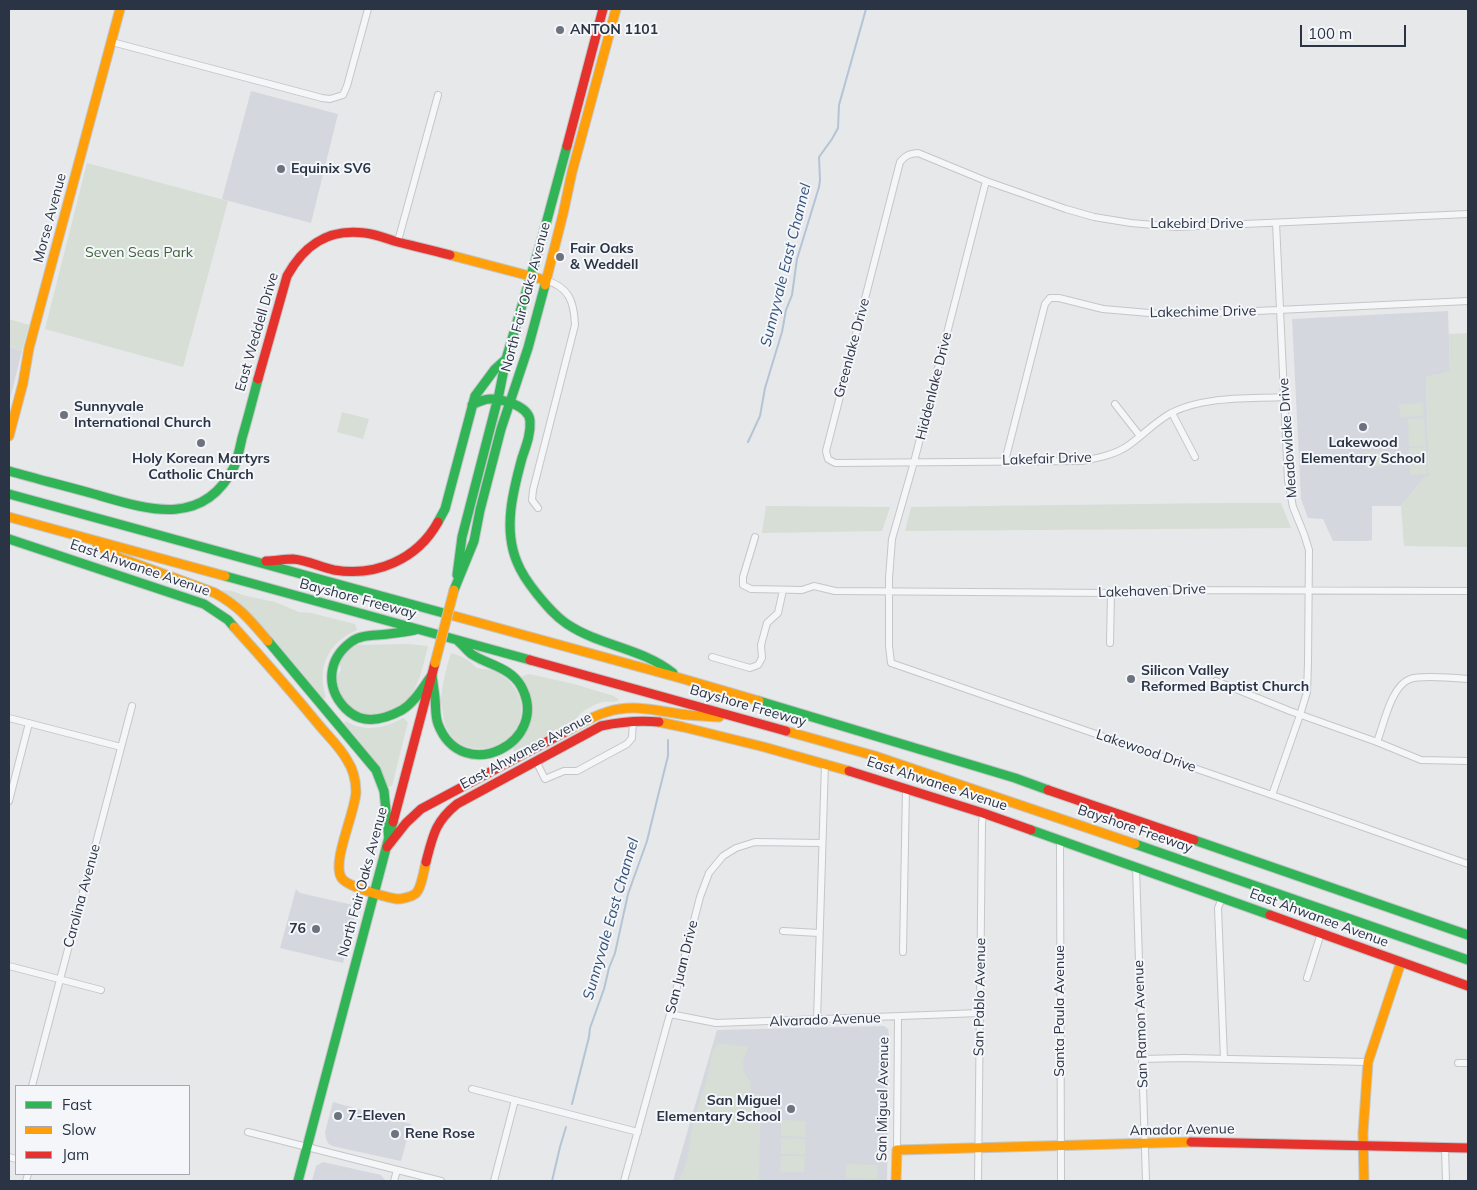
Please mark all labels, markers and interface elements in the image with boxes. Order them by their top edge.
scale bar [1302,15,1408,47]
place label: ANTON 1101 [570,22,658,38]
marker: ANTON 1101 [554,24,566,36]
text: 100 m [1308,24,1352,43]
place label: Equinix SV6 [291,161,371,177]
marker: Equinix SV6 [275,163,287,175]
street label: Morse Avenue [30,171,70,265]
water label: Sunnyvale East Channel [757,181,815,349]
street label: Lakebird Drive [1150,216,1244,232]
street label: North Fair Oaks Avenue [498,220,554,374]
place label: Fair Oaks & Weddell [570,241,638,274]
park label: Seven Seas Park [85,245,193,261]
marker: Fair Oaks & Weddell [554,251,566,263]
street label: East Weddell Drive [232,271,282,393]
street label: Greenlake Drive [831,296,873,400]
street label: Lakechime Drive [1150,303,1256,321]
street label: Hiddenlake Drive [912,330,956,442]
street label: Meadowlake Drive [1275,377,1301,499]
place label: Sunnyvale International Church [74,399,211,432]
marker: Sunnyvale International Church [58,409,70,421]
marker: Lakewood Elementary School [1357,421,1369,433]
place label: Lakewood Elementary School [1301,435,1425,468]
marker: Holy Korean Martyrs Catholic Church [195,437,207,449]
street label: Lakefair Drive [1002,449,1092,469]
place label: Holy Korean Martyrs Catholic Church [132,451,270,484]
street label: East Ahwanee Avenue [68,536,212,600]
street label: Bayshore Freeway [298,575,418,623]
street label: Lakehaven Drive [1098,581,1206,601]
place label: Silicon Valley Reformed Baptist Church [1141,663,1309,696]
marker: Silicon Valley Reformed Baptist Church [1125,673,1137,685]
street label: Bayshore Freeway [688,681,808,731]
street label: East Ahwanee Avenue [457,709,595,793]
street label: Lakewood Drive [1094,726,1198,776]
street label: East Ahwanee Avenue [865,753,1009,815]
street label: Bayshore Freeway [1075,801,1195,857]
street label: North Fair Oaks Avenue [335,805,391,959]
water label: Sunnyvale East Channel [579,836,643,1002]
street label: Carolina Avenue [60,842,104,950]
street label: East Ahwanee Avenue [1247,885,1391,951]
street label: San Juan Drive [662,919,702,1015]
place label: 76 [289,921,306,937]
marker: 76 [310,923,322,935]
street label: San Pablo Avenue [971,938,989,1056]
street label: Santa Paula Avenue [1052,945,1068,1077]
street label: San Ramon Avenue [1130,960,1152,1088]
street label: Alvarado Avenue [769,1010,881,1030]
street label: San Miguel Avenue [874,1037,892,1161]
legend [15,1085,190,1175]
place label: San Miguel Elementary School [657,1093,781,1126]
text: Fast [62,1095,92,1114]
marker: San Miguel Elementary School [785,1103,797,1115]
place label: 7-Eleven [348,1108,406,1124]
marker: 7-Eleven [332,1110,344,1122]
text: Slow [62,1120,96,1139]
street label: Amador Avenue [1129,1121,1235,1139]
place label: Rene Rose [405,1126,475,1142]
marker: Rene Rose [389,1128,401,1140]
text: Jam [62,1145,89,1164]

